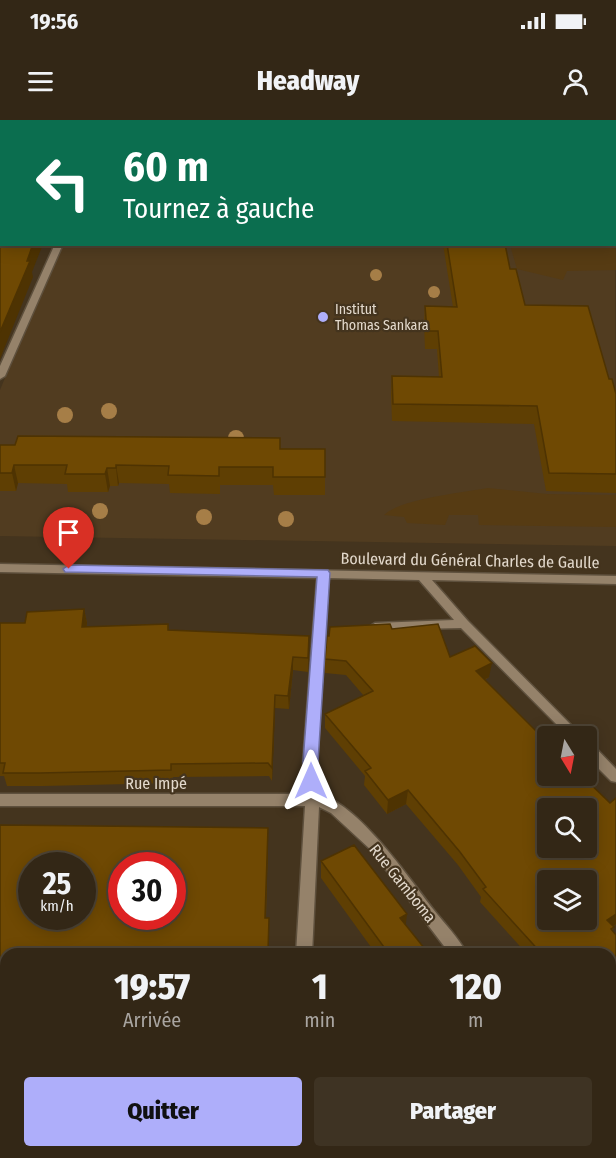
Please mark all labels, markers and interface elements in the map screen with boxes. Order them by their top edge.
text: 19:56 [30,8,78,35]
icon: menu [24,65,57,98]
text: Headway [257,65,359,97]
icon: person [559,65,592,98]
text: 60 m [123,142,209,192]
icon: left [24,144,102,222]
text: Tournez à gauche [123,193,314,225]
place label: Institut Thomas Sankara [335,301,429,334]
marker: Institut Thomas Sankara [316,310,330,324]
pin [43,507,94,569]
icon: arrive [52,516,85,549]
street label: Boulevard du Général Charles de Gaulle [340,549,600,572]
north arrow [537,726,597,786]
map controls [537,726,597,930]
position arrow [279,749,343,813]
street label: Rue Impé [125,774,187,793]
button: search [537,798,597,858]
street label: Rue Gamboma [365,840,440,926]
speed limit sign: 30 [108,852,186,930]
text: 25 [43,866,71,902]
button: layers [537,870,597,930]
text: km/h [40,897,74,915]
text: 19:57 [114,965,190,1009]
text: 1 [312,965,328,1009]
text: 120 [449,965,502,1009]
text: Arrivée [123,1008,181,1032]
text: min [304,1008,335,1032]
text: m [468,1008,483,1032]
button: Quitter [24,1077,302,1146]
button: Partager [314,1077,592,1146]

